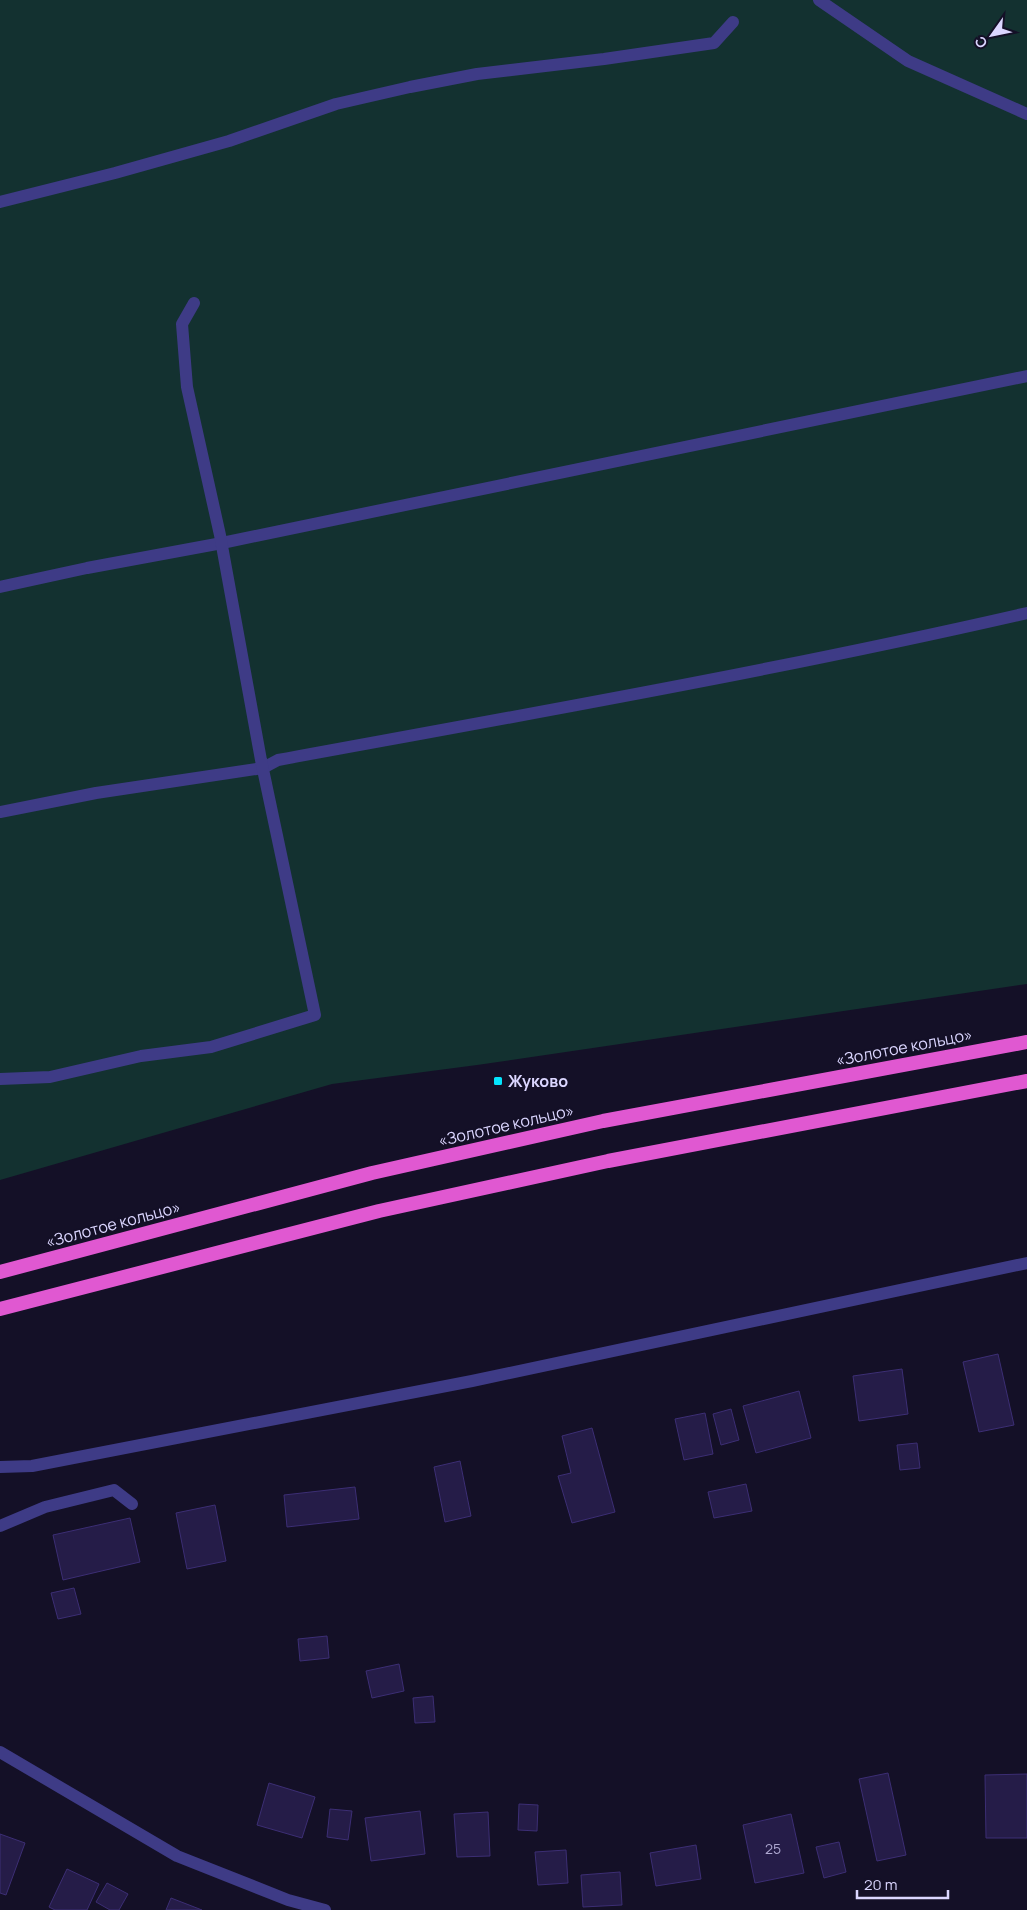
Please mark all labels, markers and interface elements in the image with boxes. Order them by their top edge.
north arrow [967,10,1017,60]
text: С [970,33,991,52]
street label: «Золотое кольцо» [834,1023,974,1071]
place label: Жуково [508,1070,568,1092]
marker: Жуково [492,1075,504,1087]
street label: «Золотое кольцо» [436,1099,576,1151]
street label: «Золотое кольцо» [43,1195,183,1253]
house number: 25 [765,1839,781,1858]
scale bar [857,1868,948,1900]
text: 20 m [864,1874,897,1895]

